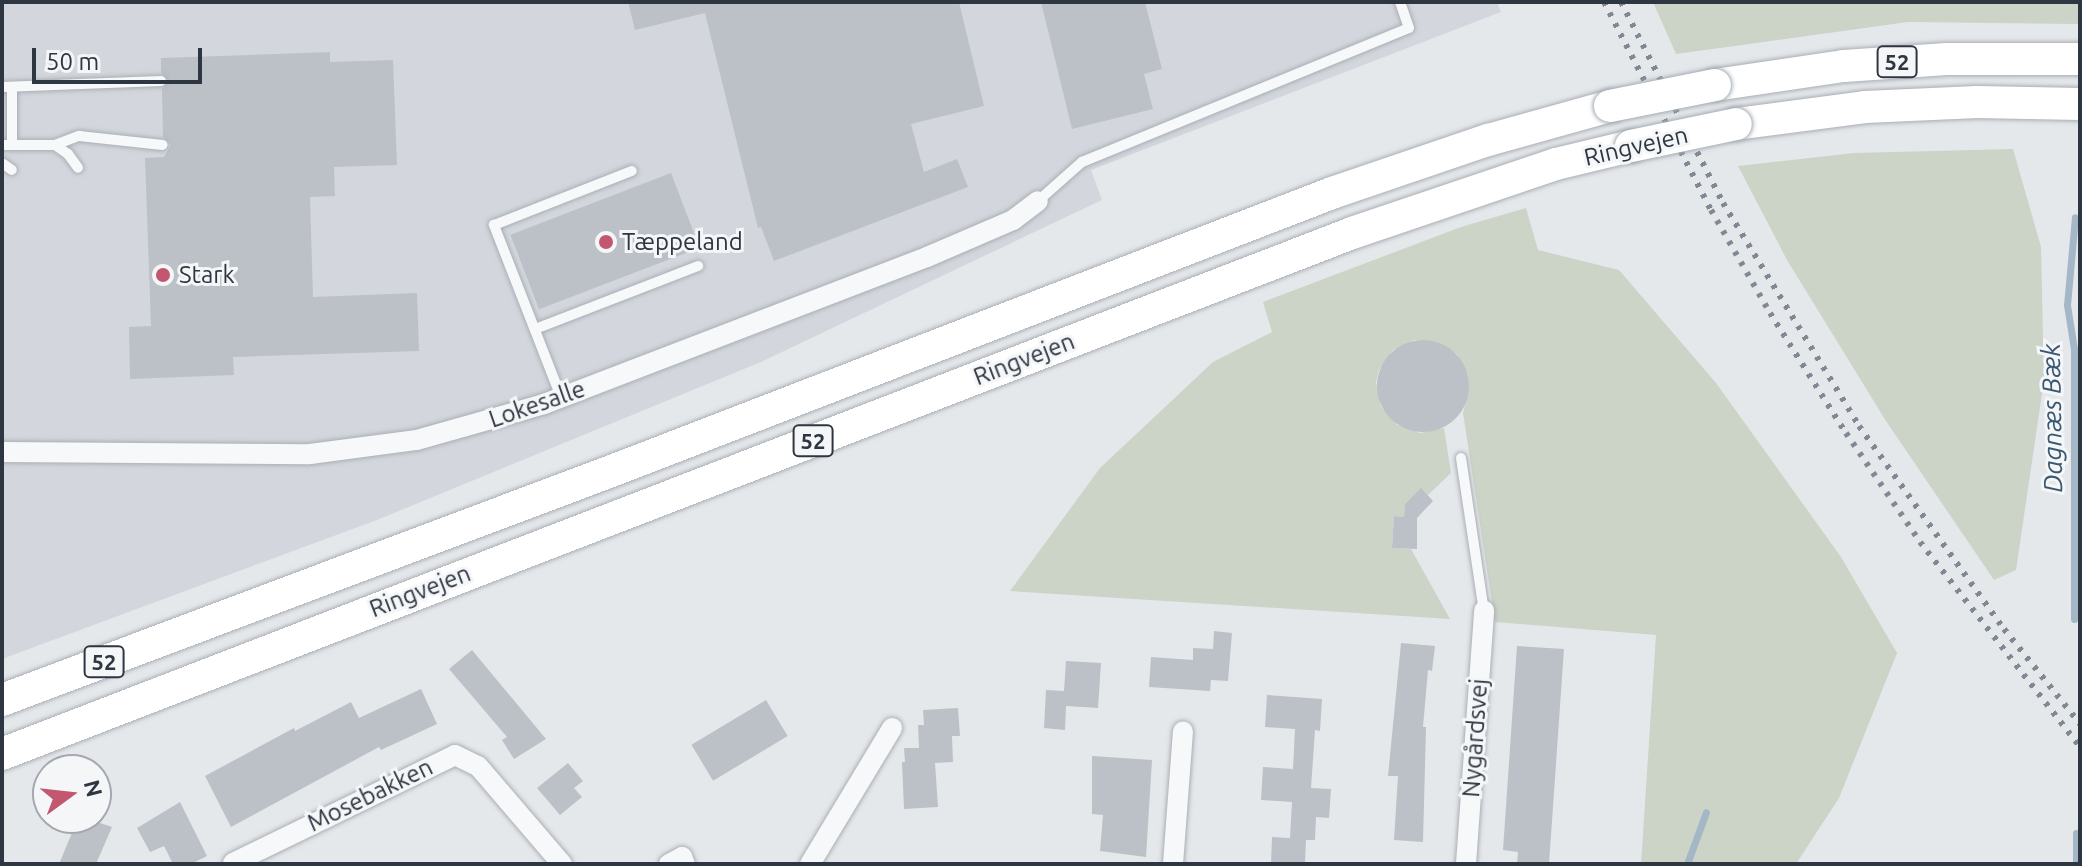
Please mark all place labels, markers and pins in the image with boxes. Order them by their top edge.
place label: Tæppeland [622,228,743,256]
marker: Tæppeland [597,233,615,251]
place label: Stark [179,261,235,289]
marker: Stark [154,266,172,284]

